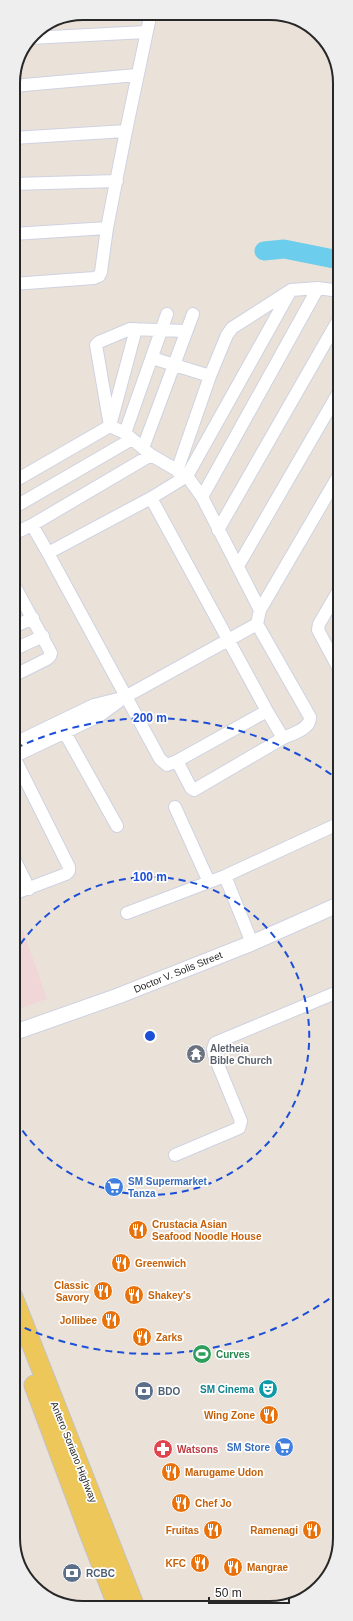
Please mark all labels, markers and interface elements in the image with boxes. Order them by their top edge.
text: 200 m [133,711,167,725]
text: 100 m [133,870,167,884]
street label: Doctor V. Solis Street [132,949,224,995]
centre of rings [143,1029,157,1043]
temple icon: Aletheia Bible Church [185,1043,207,1065]
place label: Aletheia Bible Church [210,1043,272,1066]
supermarket icon: SM Supermarket Tanza [103,1176,125,1198]
place label: SM Supermarket Tanza [128,1176,208,1199]
restaurant icon: Crustacia Asian Seafood Noodle House [127,1219,149,1241]
place label: Crustacia Asian Seafood Noodle House [152,1219,262,1242]
restaurant icon: Greenwich [110,1252,132,1274]
place label: Greenwich [135,1258,186,1269]
place label: Classic Savory [54,1280,89,1303]
restaurant icon: Classic Savory [92,1280,114,1302]
restaurant icon: Shakey's [123,1284,145,1306]
place label: Shakey's [148,1290,191,1301]
restaurant icon: Jollibee [100,1309,122,1331]
place label: Jollibee [60,1315,97,1326]
restaurant icon: Zarks [131,1326,153,1348]
place label: Zarks [156,1332,183,1343]
sports icon: Curves [191,1343,213,1365]
place label: Curves [216,1349,250,1360]
theatre icon: SM Cinema [257,1378,279,1400]
bank icon: BDO [133,1380,155,1402]
place label: SM Cinema [200,1384,254,1395]
place label: BDO [158,1386,180,1397]
street label: Antero Soriano Highway [49,1400,99,1504]
restaurant icon: Wing Zone [258,1404,280,1426]
place label: Wing Zone [204,1410,255,1421]
supermarket icon: SM Store [273,1436,295,1458]
pharmacy icon: Watsons [152,1438,174,1460]
place label: SM Store [227,1442,270,1453]
place label: Watsons [177,1444,219,1455]
restaurant icon: Marugame Udon [160,1461,182,1483]
place label: Marugame Udon [185,1467,263,1478]
restaurant icon: Chef Jo [170,1492,192,1514]
place label: Chef Jo [195,1498,232,1509]
restaurant icon: Fruitas [202,1519,224,1541]
restaurant icon: Ramenagi [301,1519,323,1541]
place label: Fruitas [166,1525,199,1536]
place label: Ramenagi [250,1525,298,1536]
restaurant icon: KFC [189,1552,211,1574]
restaurant icon: Mangrae [222,1556,244,1578]
place label: KFC [165,1558,186,1569]
bank icon: RCBC [61,1562,83,1584]
place label: Mangrae [247,1562,289,1573]
place label: RCBC [86,1568,115,1579]
scale bar [209,1579,289,1605]
text: 50 m [215,1586,242,1600]

